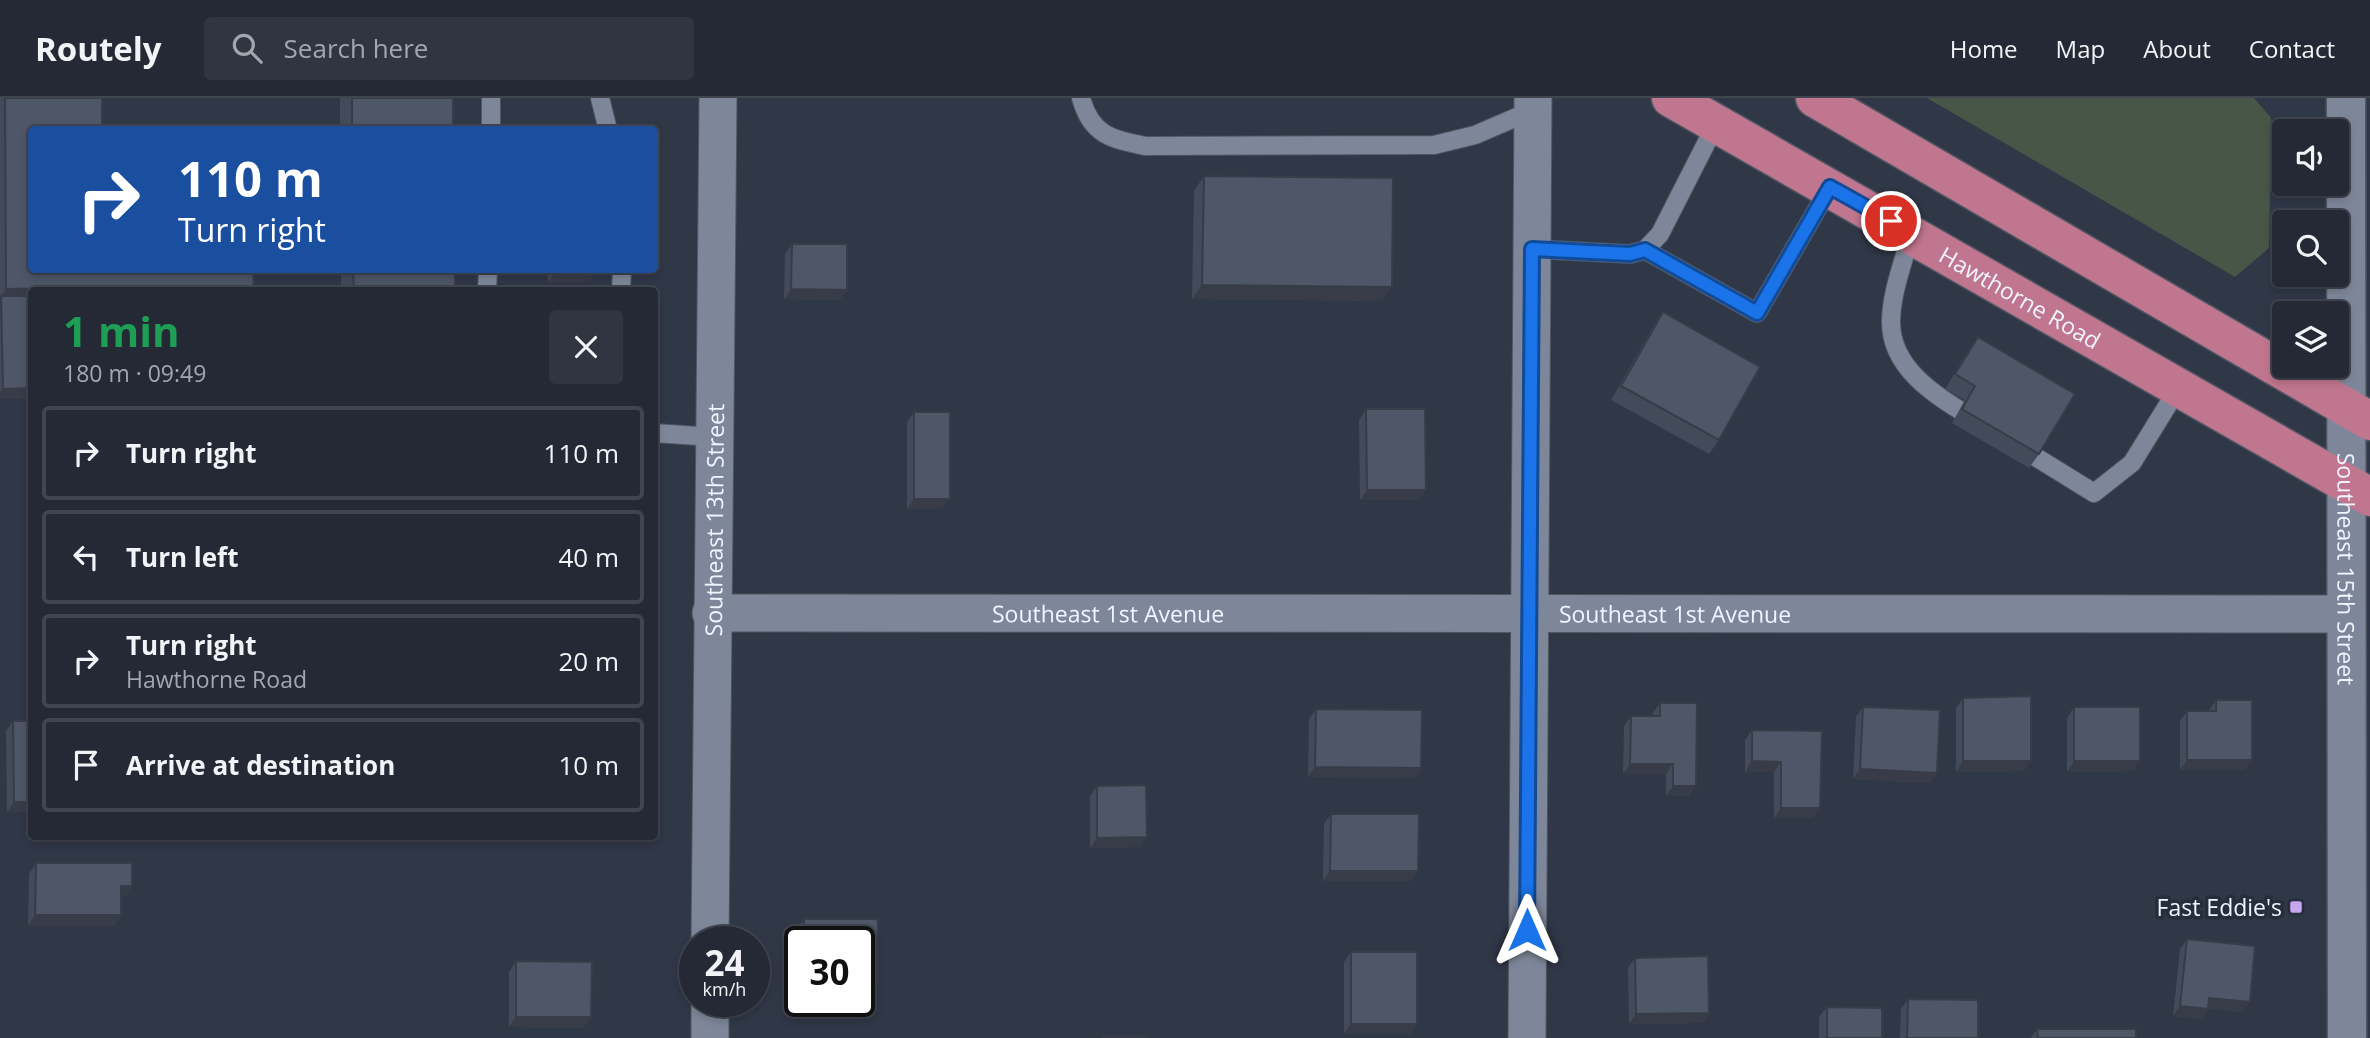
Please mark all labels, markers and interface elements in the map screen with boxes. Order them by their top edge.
search box [204,17,694,80]
text: Routely [35,26,162,71]
icon: search [228,29,266,67]
text: Search here [284,30,428,66]
text: Home [1950,32,2018,65]
text: Map [2056,32,2105,65]
text: About [2143,32,2211,65]
text: Contact [2249,32,2335,65]
map controls [2272,119,2349,378]
button: sound [2272,119,2349,196]
text: 110 m [178,145,323,211]
icon: right [63,154,154,245]
pin [1861,191,1921,251]
icon: arrive [1872,202,1910,240]
text: Turn right [178,208,326,251]
button: search [2272,210,2349,287]
street label: Hawthorne Road [1934,239,2107,356]
button: layers [2272,301,2349,378]
text: 1 min [63,302,180,359]
button: close [549,310,623,384]
text: 180 m · 09:49 [63,357,206,389]
street label: Southeast 13th Street [697,404,731,636]
icon: right [67,434,105,472]
text: Turn right [126,435,257,471]
text: 110 m [544,435,619,471]
street label: Southeast 15th Street [2330,453,2363,685]
icon: left [67,538,105,576]
text: Turn left [126,539,238,575]
text: 40 m [558,539,619,575]
street label: Southeast 1st Avenue [992,597,1224,629]
street label: Southeast 1st Avenue [1559,598,1791,630]
text: Turn right [126,627,257,663]
icon: right [67,642,105,680]
text: 20 m [558,643,619,679]
text: Hawthorne Road [126,663,307,695]
icon: arrive [67,746,105,784]
text: Arrive at destination [126,747,395,783]
text: 10 m [558,747,619,783]
place label: Fast Eddie's [2157,891,2282,923]
position arrow [1490,893,1564,967]
marker: Fast Eddie's [2288,899,2304,915]
speed limit sign: 30 [784,926,875,1017]
text: 24 [704,939,745,986]
text: km/h [703,977,746,1001]

